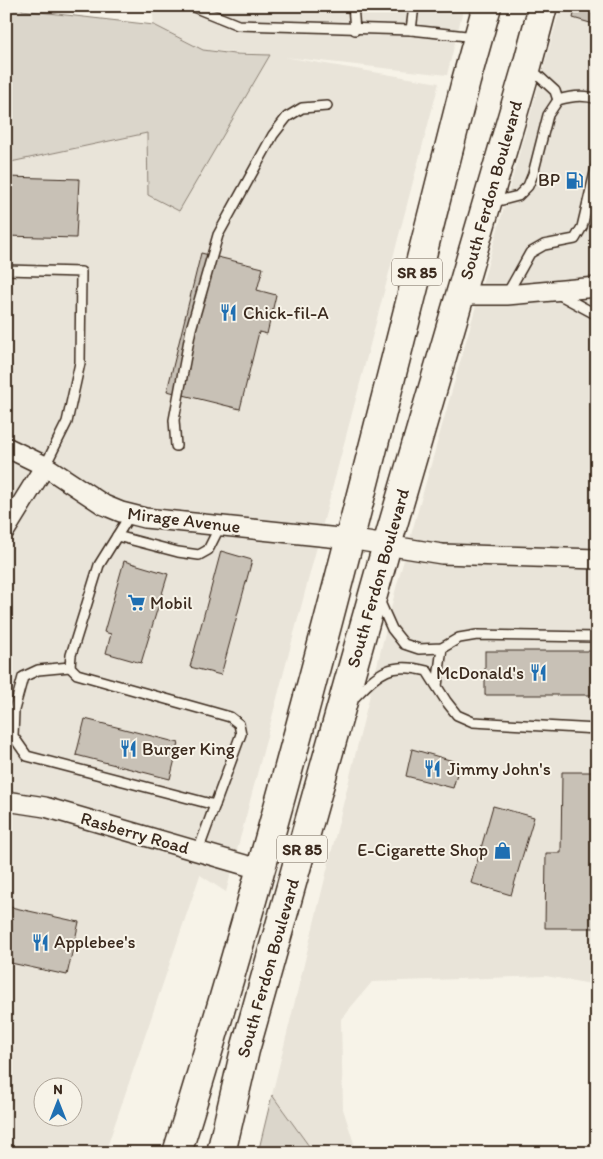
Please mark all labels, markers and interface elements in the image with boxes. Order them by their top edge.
street label: South Ferdon Boulevard [455,98,527,282]
place label: BP [538,169,560,191]
fuel station icon: BP [564,170,584,190]
road number: SR 85 [392,258,442,286]
place label: Chick-fil-A [243,302,329,324]
restaurant icon: Chick-fil-A [219,303,239,323]
street label: South Ferdon Boulevard [342,486,414,670]
street label: Mirage Avenue [126,502,242,538]
place label: Mobil [150,592,192,614]
supermarket icon: Mobil [126,593,146,613]
place label: McDonald's [436,662,524,684]
restaurant icon: McDonald's [528,663,548,683]
place label: Burger King [142,738,236,760]
restaurant icon: Burger King [118,739,138,759]
place label: Jimmy John's [447,758,551,780]
restaurant icon: Jimmy John's [423,759,443,779]
street label: Rasberry Road [78,807,192,859]
road number: SR 85 [277,836,327,862]
place label: E-Cigarette Shop [357,839,488,861]
shop icon: E-Cigarette Shop [492,840,512,860]
street label: South Ferdon Boulevard [232,876,304,1060]
place label: Applebee's [54,931,136,953]
restaurant icon: Applebee's [30,932,50,952]
north arrow [32,1076,82,1126]
text: N [53,1081,63,1098]

